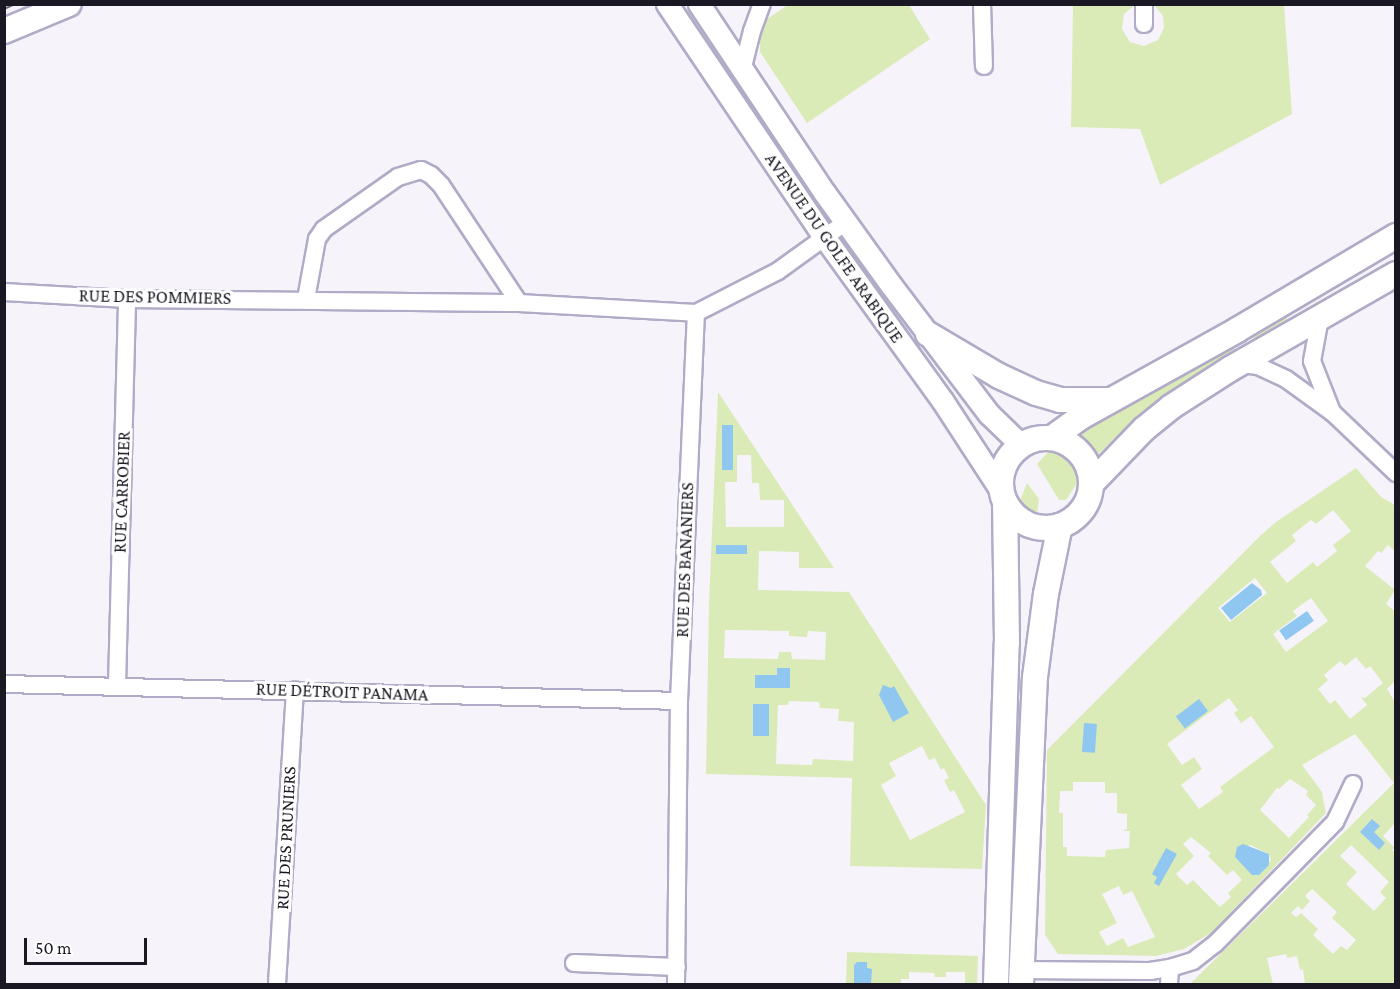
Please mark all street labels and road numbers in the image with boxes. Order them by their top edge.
street label: AVENUE DU GOLFE ARABIQUE [760,149,908,347]
street label: RUE DES POMMIERS [79,285,231,309]
street label: RUE CARROBIER [109,431,135,553]
street label: RUE DES BANANIERS [671,482,699,638]
street label: RUE DÉTROIT PANAMA [255,678,429,706]
street label: RUE DES PRUNIERS [271,766,301,910]

